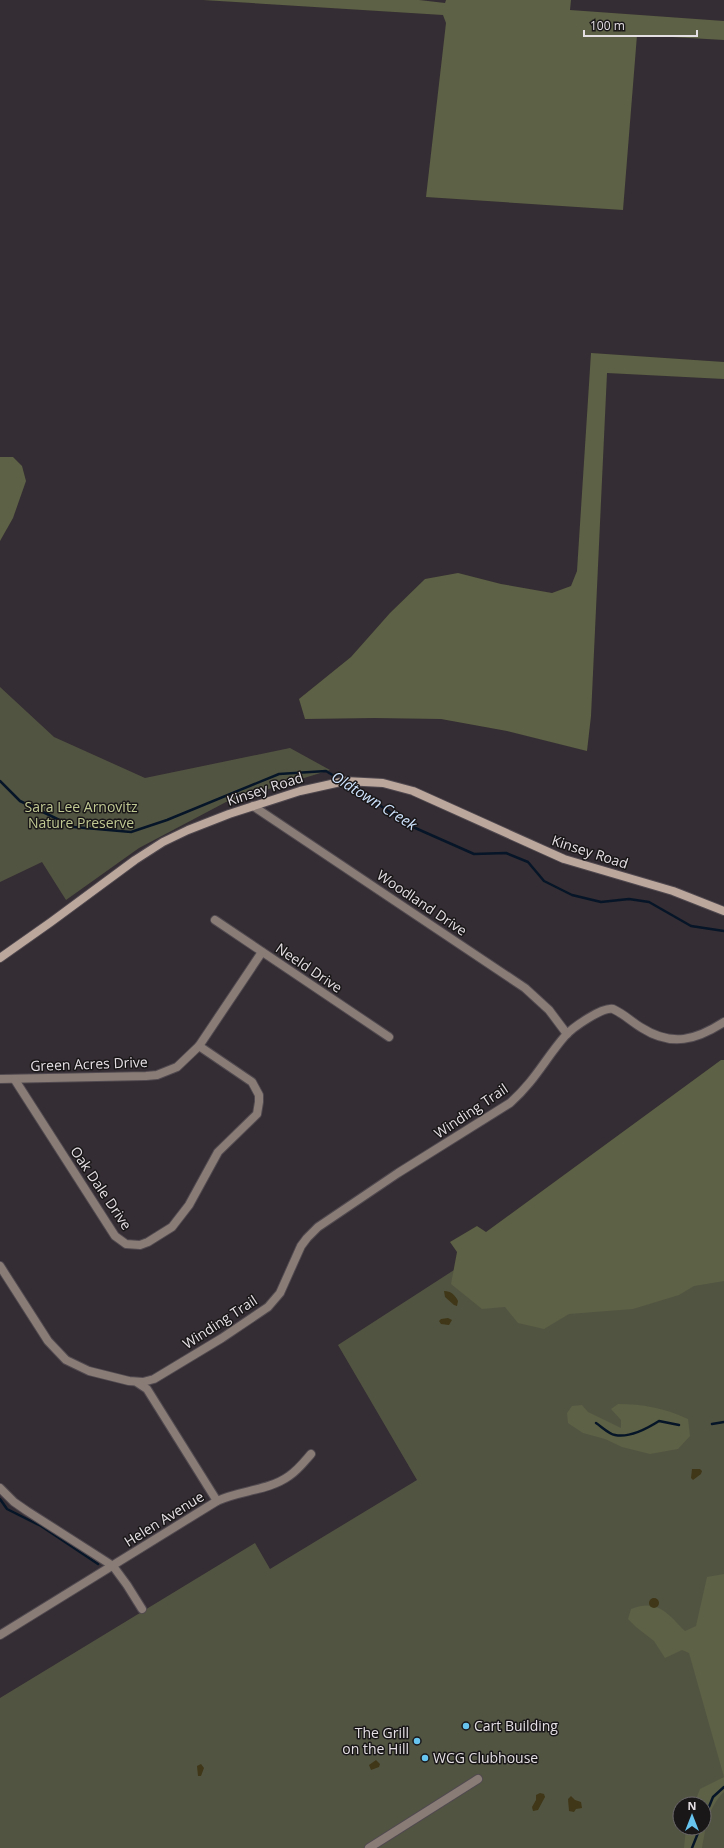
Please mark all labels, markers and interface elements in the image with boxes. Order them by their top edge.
scale bar [584,12,697,38]
text: 100 m [590,17,625,34]
water label: Oldtown Creek [328,766,421,835]
street label: Kinsey Road [224,767,305,810]
park label: Sara Lee Arnovitz Nature Preserve [25,797,138,832]
street label: Kinsey Road [550,830,631,873]
street label: Woodland Drive [374,865,471,940]
street label: Neeld Drive [272,938,346,997]
street label: Green Acres Drive [30,1052,148,1075]
street label: Winding Trail [430,1079,511,1142]
street label: Oak Dale Drive [66,1142,136,1233]
street label: Winding Trail [179,1290,261,1353]
street label: Helen Avenue [120,1486,207,1551]
place label: Cart Building [474,1716,558,1735]
marker: Cart Building [461,1721,471,1731]
place label: The Grill on the Hill [342,1723,409,1758]
marker: The Grill on the Hill [412,1736,422,1746]
place label: WCG Clubhouse [433,1748,538,1767]
marker: WCG Clubhouse [420,1753,430,1763]
north arrow [672,1796,712,1836]
text: N [688,1798,696,1813]

